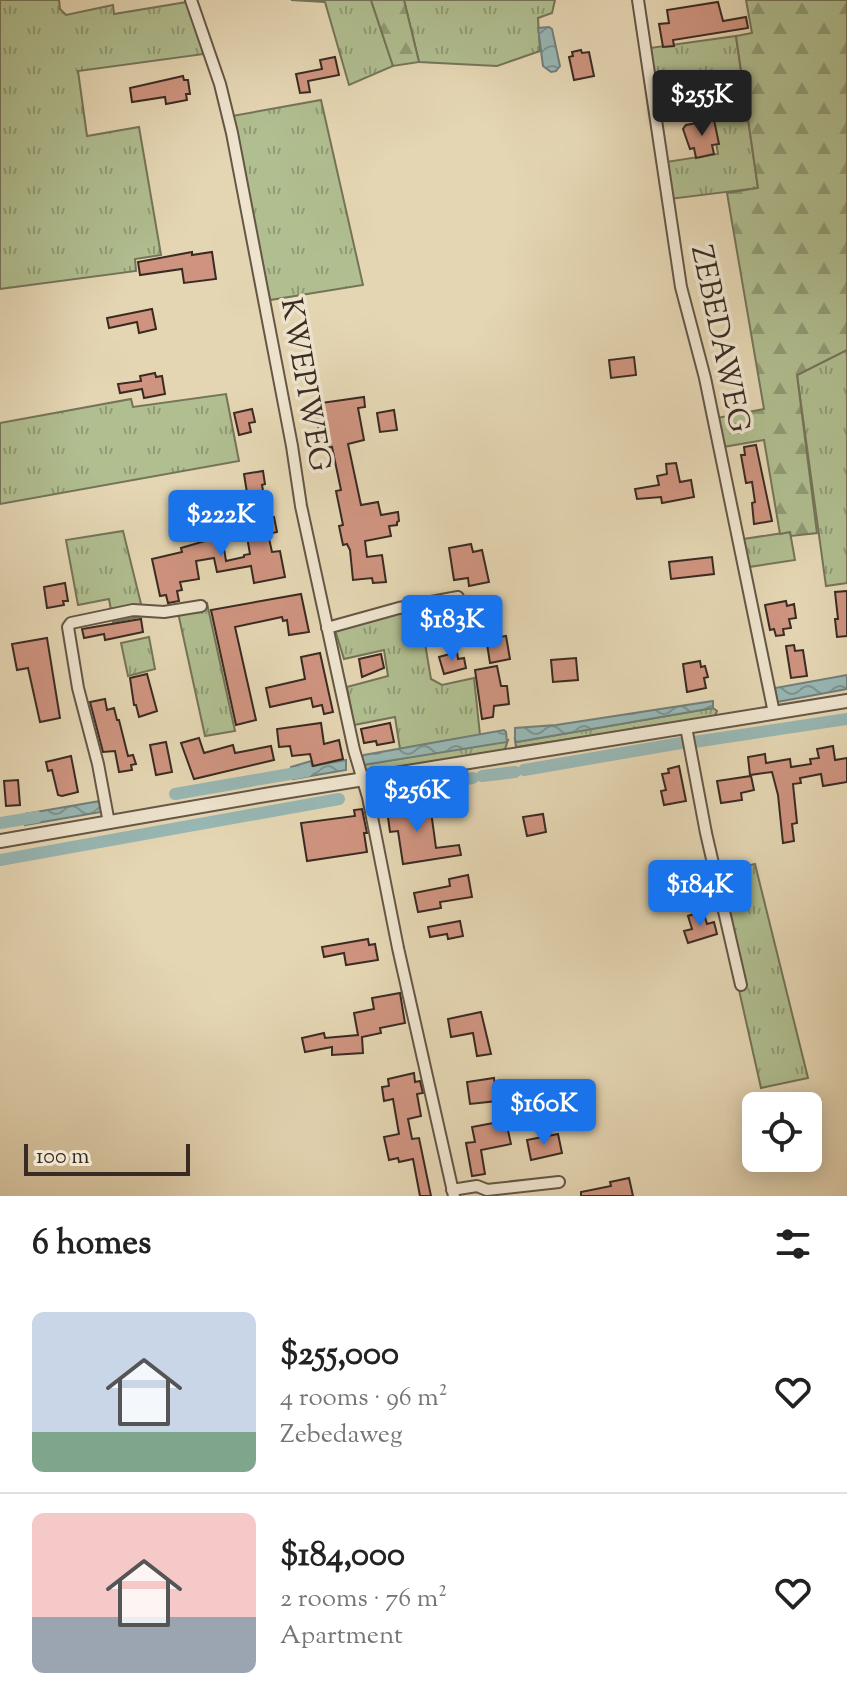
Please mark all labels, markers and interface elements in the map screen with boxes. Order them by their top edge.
pin: $255K [646,70,758,138]
text: $255K [671,77,733,114]
street label: ZEBEDAWEG [678,241,760,437]
street label: KWEPIWEG [268,295,340,475]
pin: $222K [165,490,277,558]
text: $222K [186,497,256,534]
pin: $183K [396,595,508,663]
text: $183K [419,602,485,639]
pin: $256K [361,766,473,834]
text: $256K [384,773,450,810]
pin: $184K [644,860,756,928]
text: $184K [666,867,734,904]
pin: $160K [488,1079,600,1147]
text: $160K [510,1086,578,1123]
map controls [742,1092,822,1172]
button: locate [742,1092,822,1172]
scale bar [24,1140,190,1176]
text: 100 m [36,1142,89,1174]
text: 6 homes [32,1220,151,1269]
icon: filters [771,1222,815,1266]
text: $255,000 [280,1331,399,1380]
icon: home [96,1344,192,1440]
icon: heart [771,1370,815,1414]
text: 4 rooms · 96 m² [280,1380,448,1417]
text: Zebedaweg [280,1417,403,1454]
text: $184,000 [280,1532,405,1581]
icon: home [96,1545,192,1641]
icon: heart [771,1571,815,1615]
text: 2 rooms · 76 m² [280,1581,447,1618]
text: Apartment [280,1618,403,1655]

